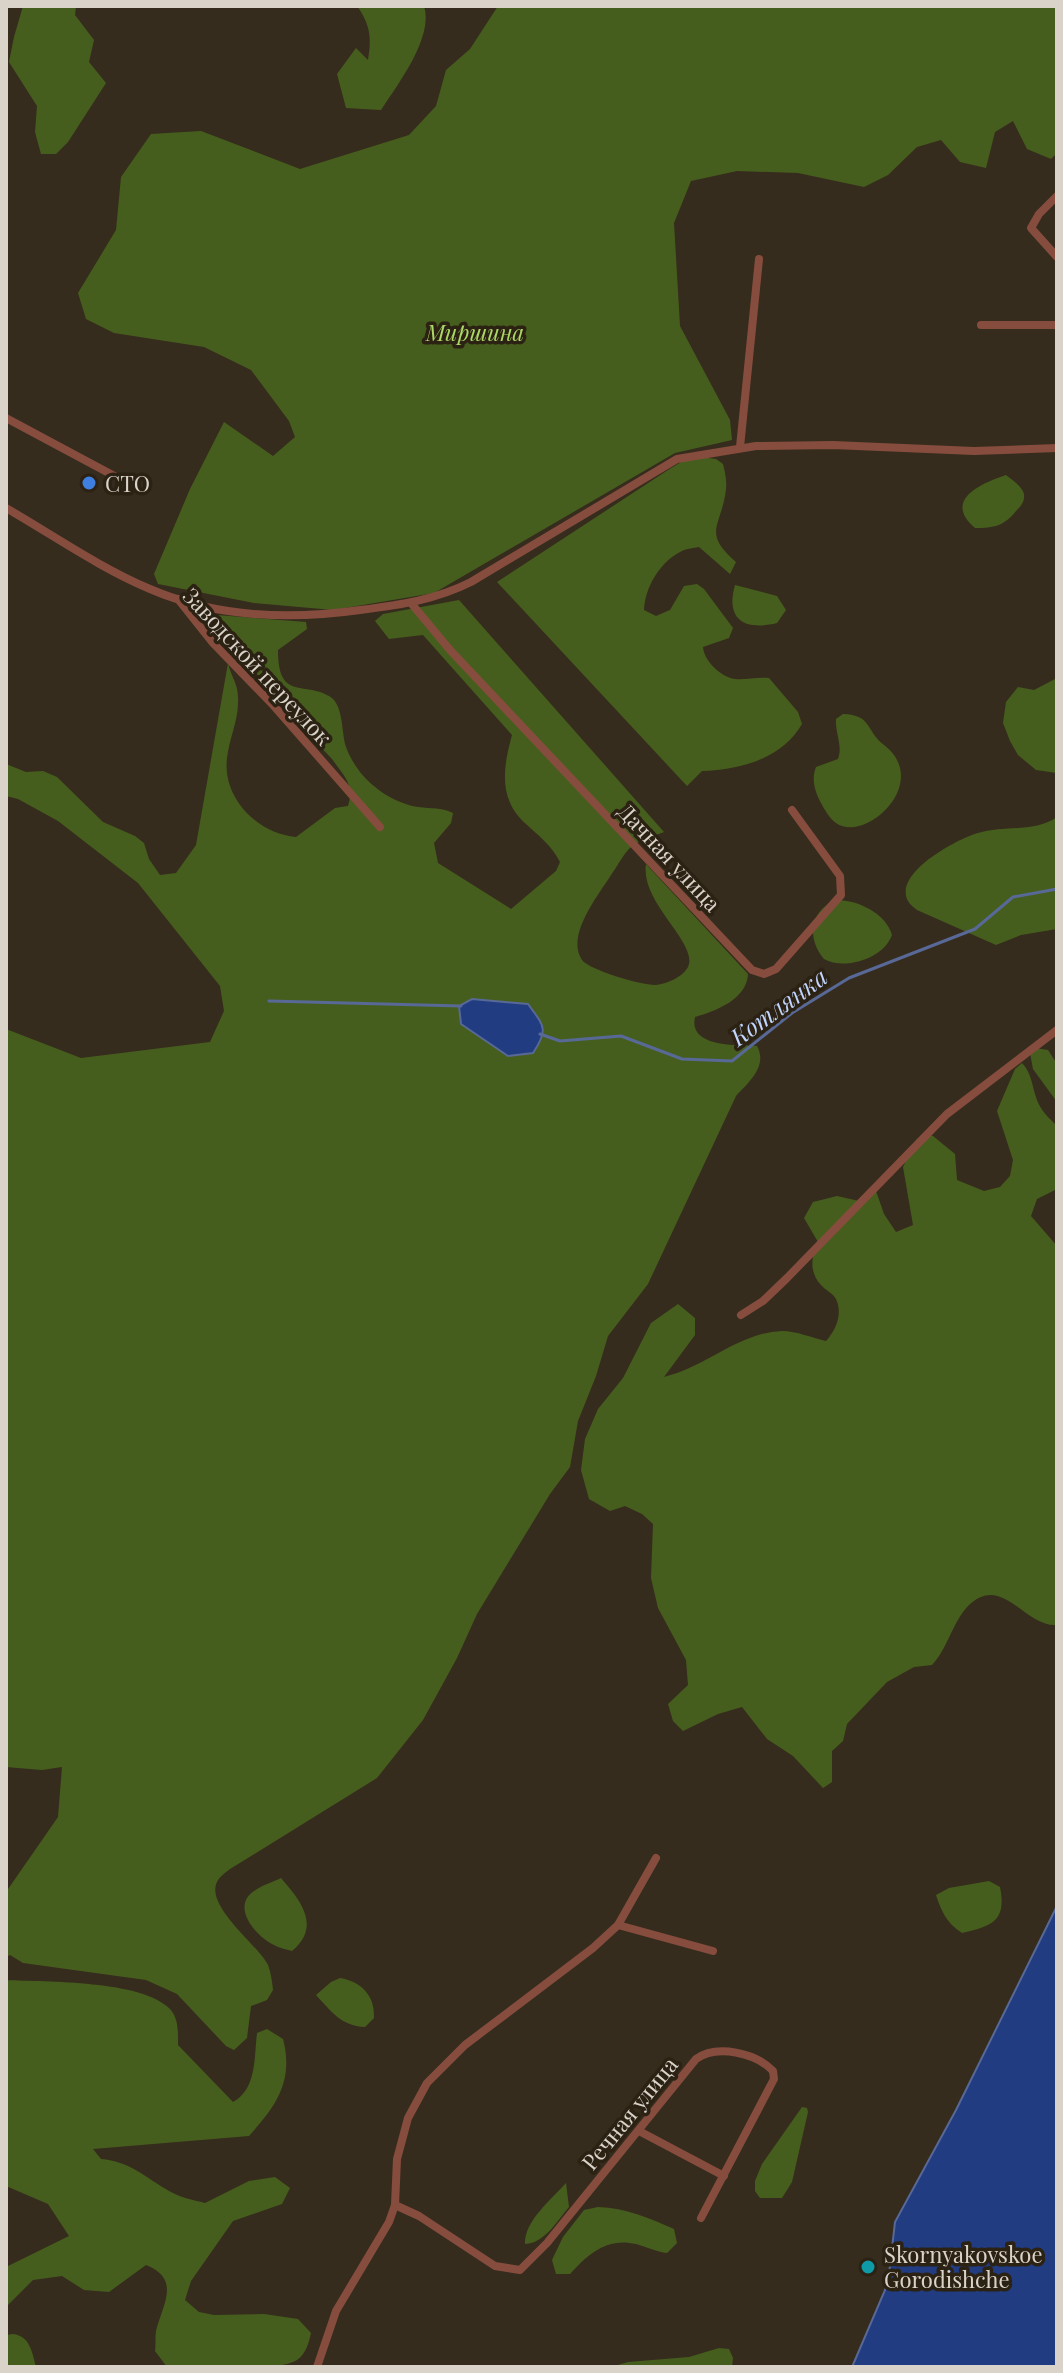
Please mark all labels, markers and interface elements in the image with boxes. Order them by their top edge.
park label: Миршина [425,317,524,347]
place label: СТО [105,468,150,498]
marker: СТО [80,474,98,492]
street label: Заводской переулок [177,581,339,752]
street label: Дачная улица [612,796,728,918]
water label: Котлянка [722,960,833,1053]
street label: Речная улица [574,2050,684,2176]
place label: Skornyakovskoe Gorodishche [884,2239,1043,2294]
marker: Skornyakovskoe Gorodishche [859,2258,877,2276]

